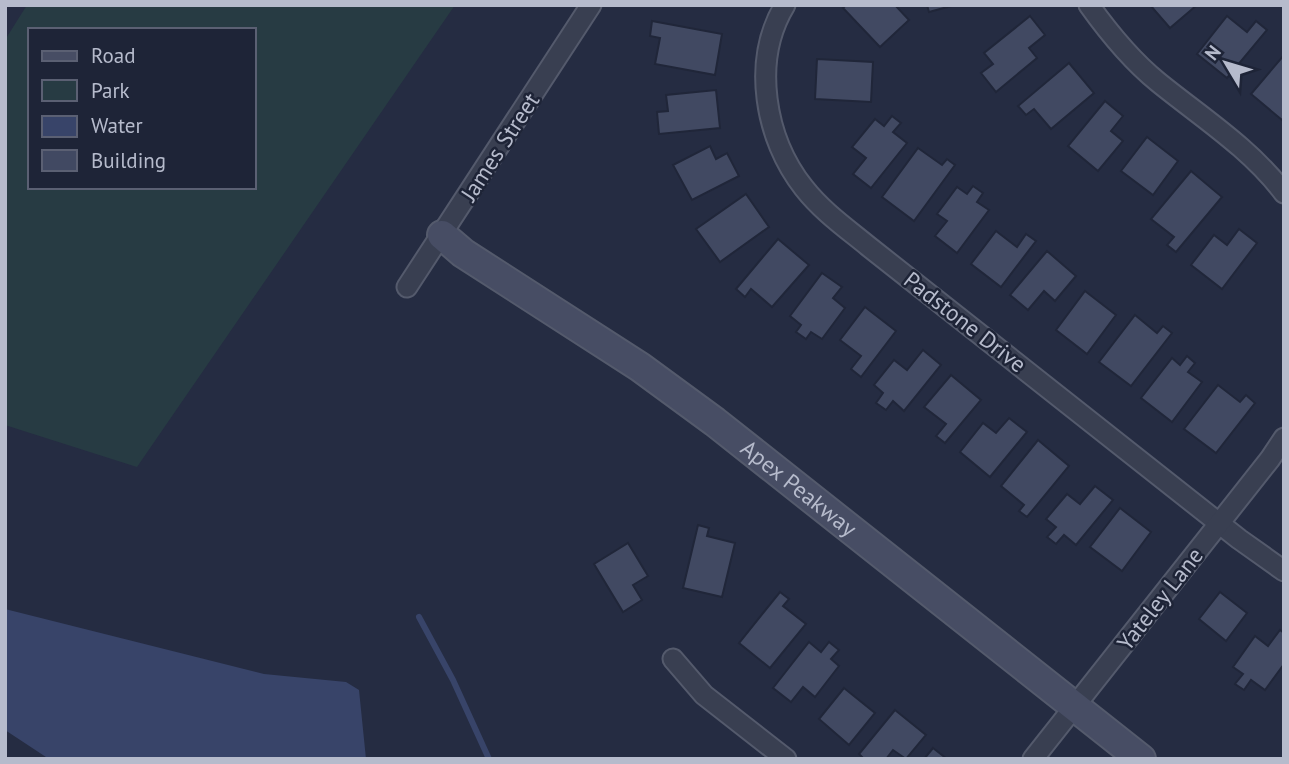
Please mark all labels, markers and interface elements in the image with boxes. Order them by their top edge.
legend [28,28,256,189]
north arrow [1191,28,1261,98]
text: N [1199,40,1226,65]
text: Road [91,42,135,69]
text: Park [91,77,130,104]
street label: James Street [453,87,545,207]
text: Water [91,112,143,139]
text: Building [91,147,166,174]
street label: Padstone Drive [898,265,1032,378]
street label: Apex Peakway [735,433,863,543]
street label: Yateley Lane [1110,541,1209,656]

